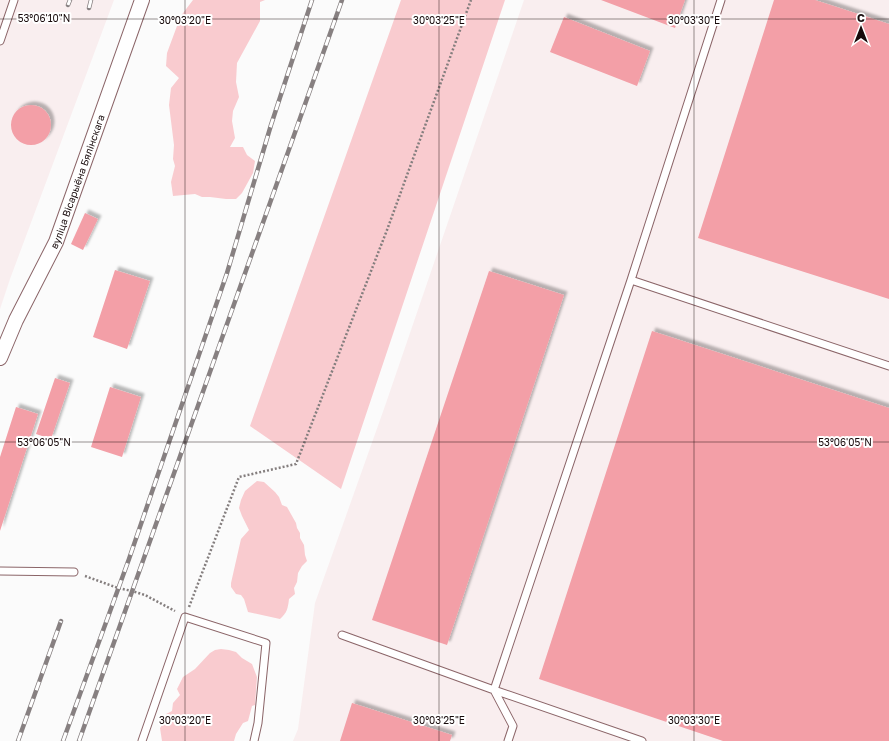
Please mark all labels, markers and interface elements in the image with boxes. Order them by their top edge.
north arrow [841,8,881,48]
text: С [857,11,865,24]
text: 53°06'10"N [18,12,70,24]
text: 30°03'20"E [159,14,211,26]
text: 30°03'25"E [413,14,465,26]
text: 30°03'30"E [668,14,720,26]
street label: вуліца Вісарыёна Бялінскага [48,113,107,251]
text: 53°06'05"N [17,436,71,448]
text: 53°06'05"N [818,436,872,448]
text: 30°03'20"E [159,714,211,726]
text: 30°03'25"E [413,714,465,726]
text: 30°03'30"E [668,714,720,726]

